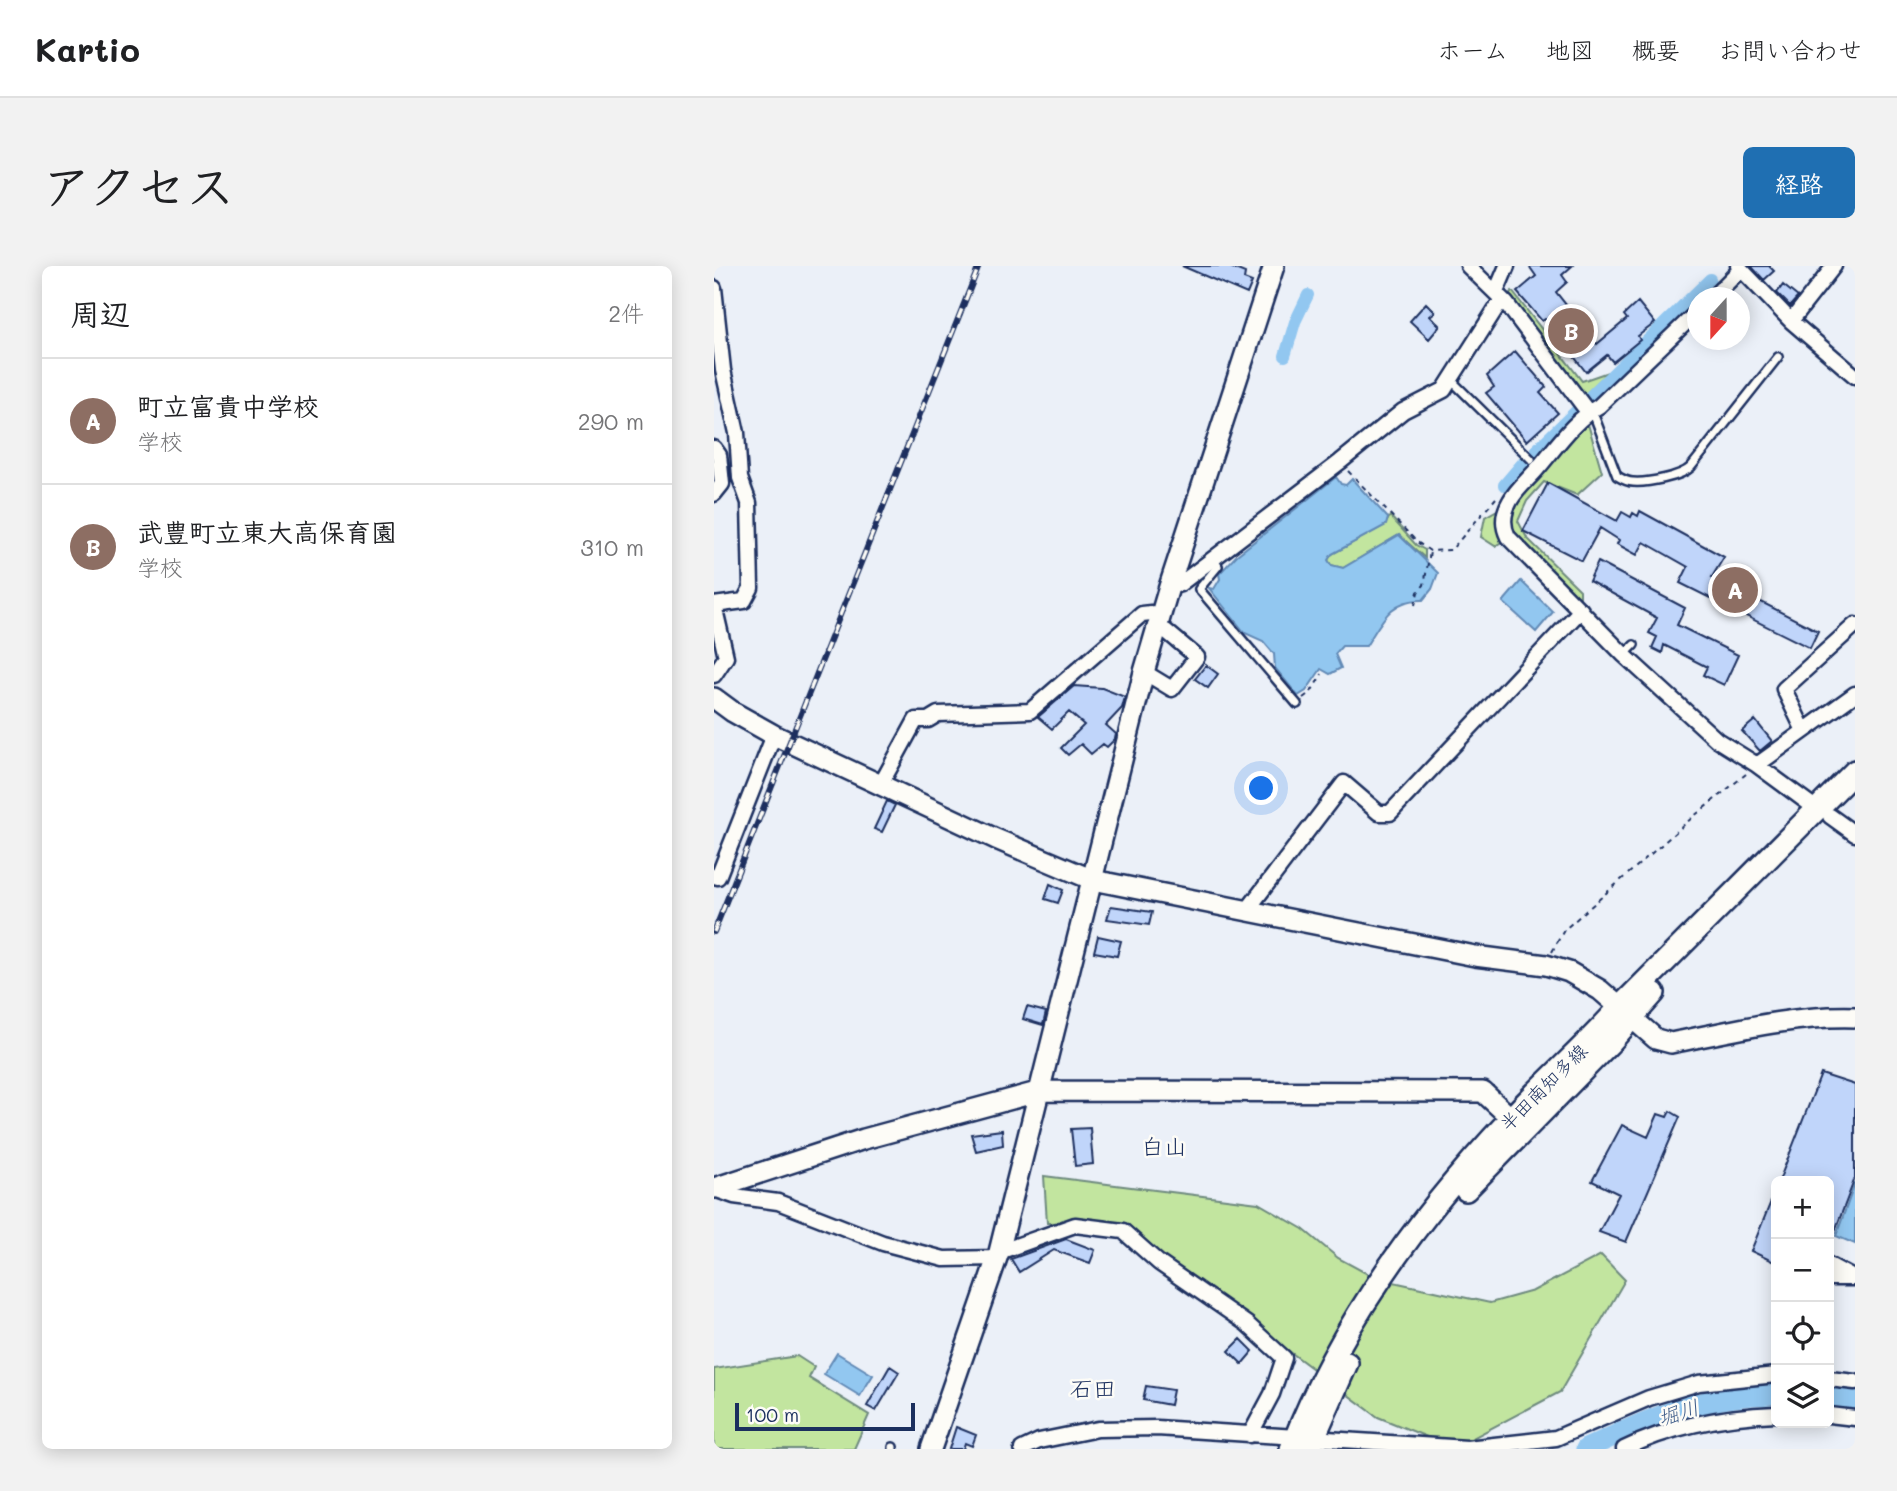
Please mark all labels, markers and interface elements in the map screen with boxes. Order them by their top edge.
text: Kartio [35,27,140,70]
text: ホーム [1437,34,1508,65]
text: 地図 [1546,34,1594,65]
text: 概要 [1632,34,1680,65]
text: お問い合わせ [1718,34,1862,65]
button: 経路 [1743,147,1855,218]
text: アクセス [42,153,235,216]
north arrow [1687,287,1750,350]
text: 周辺 [70,293,130,333]
text: 2件 [608,298,644,328]
pin: B [1548,305,1594,357]
text: 町立富貴中学校 [137,389,319,423]
text: A [85,406,101,436]
text: 290 m [578,406,644,436]
text: 学校 [137,426,183,456]
text: 武豊町立東大高保育園 [137,515,397,549]
text: B [85,532,101,562]
text: 310 m [580,532,644,562]
text: 学校 [137,552,183,582]
pin: A [1712,564,1758,616]
your location [1244,771,1278,805]
street label: 半田南知多線 [1494,1038,1592,1136]
district label: 白山 [1141,1131,1187,1161]
map controls [1771,1176,1834,1428]
button: + [1771,1176,1834,1239]
button: − [1771,1239,1834,1302]
button: locate [1771,1302,1834,1365]
button: layers [1771,1365,1834,1428]
district label: 石田 [1070,1373,1116,1403]
water label: 堀川 [1654,1393,1702,1431]
scale bar [735,1400,915,1432]
text: 100 m [746,1402,799,1427]

